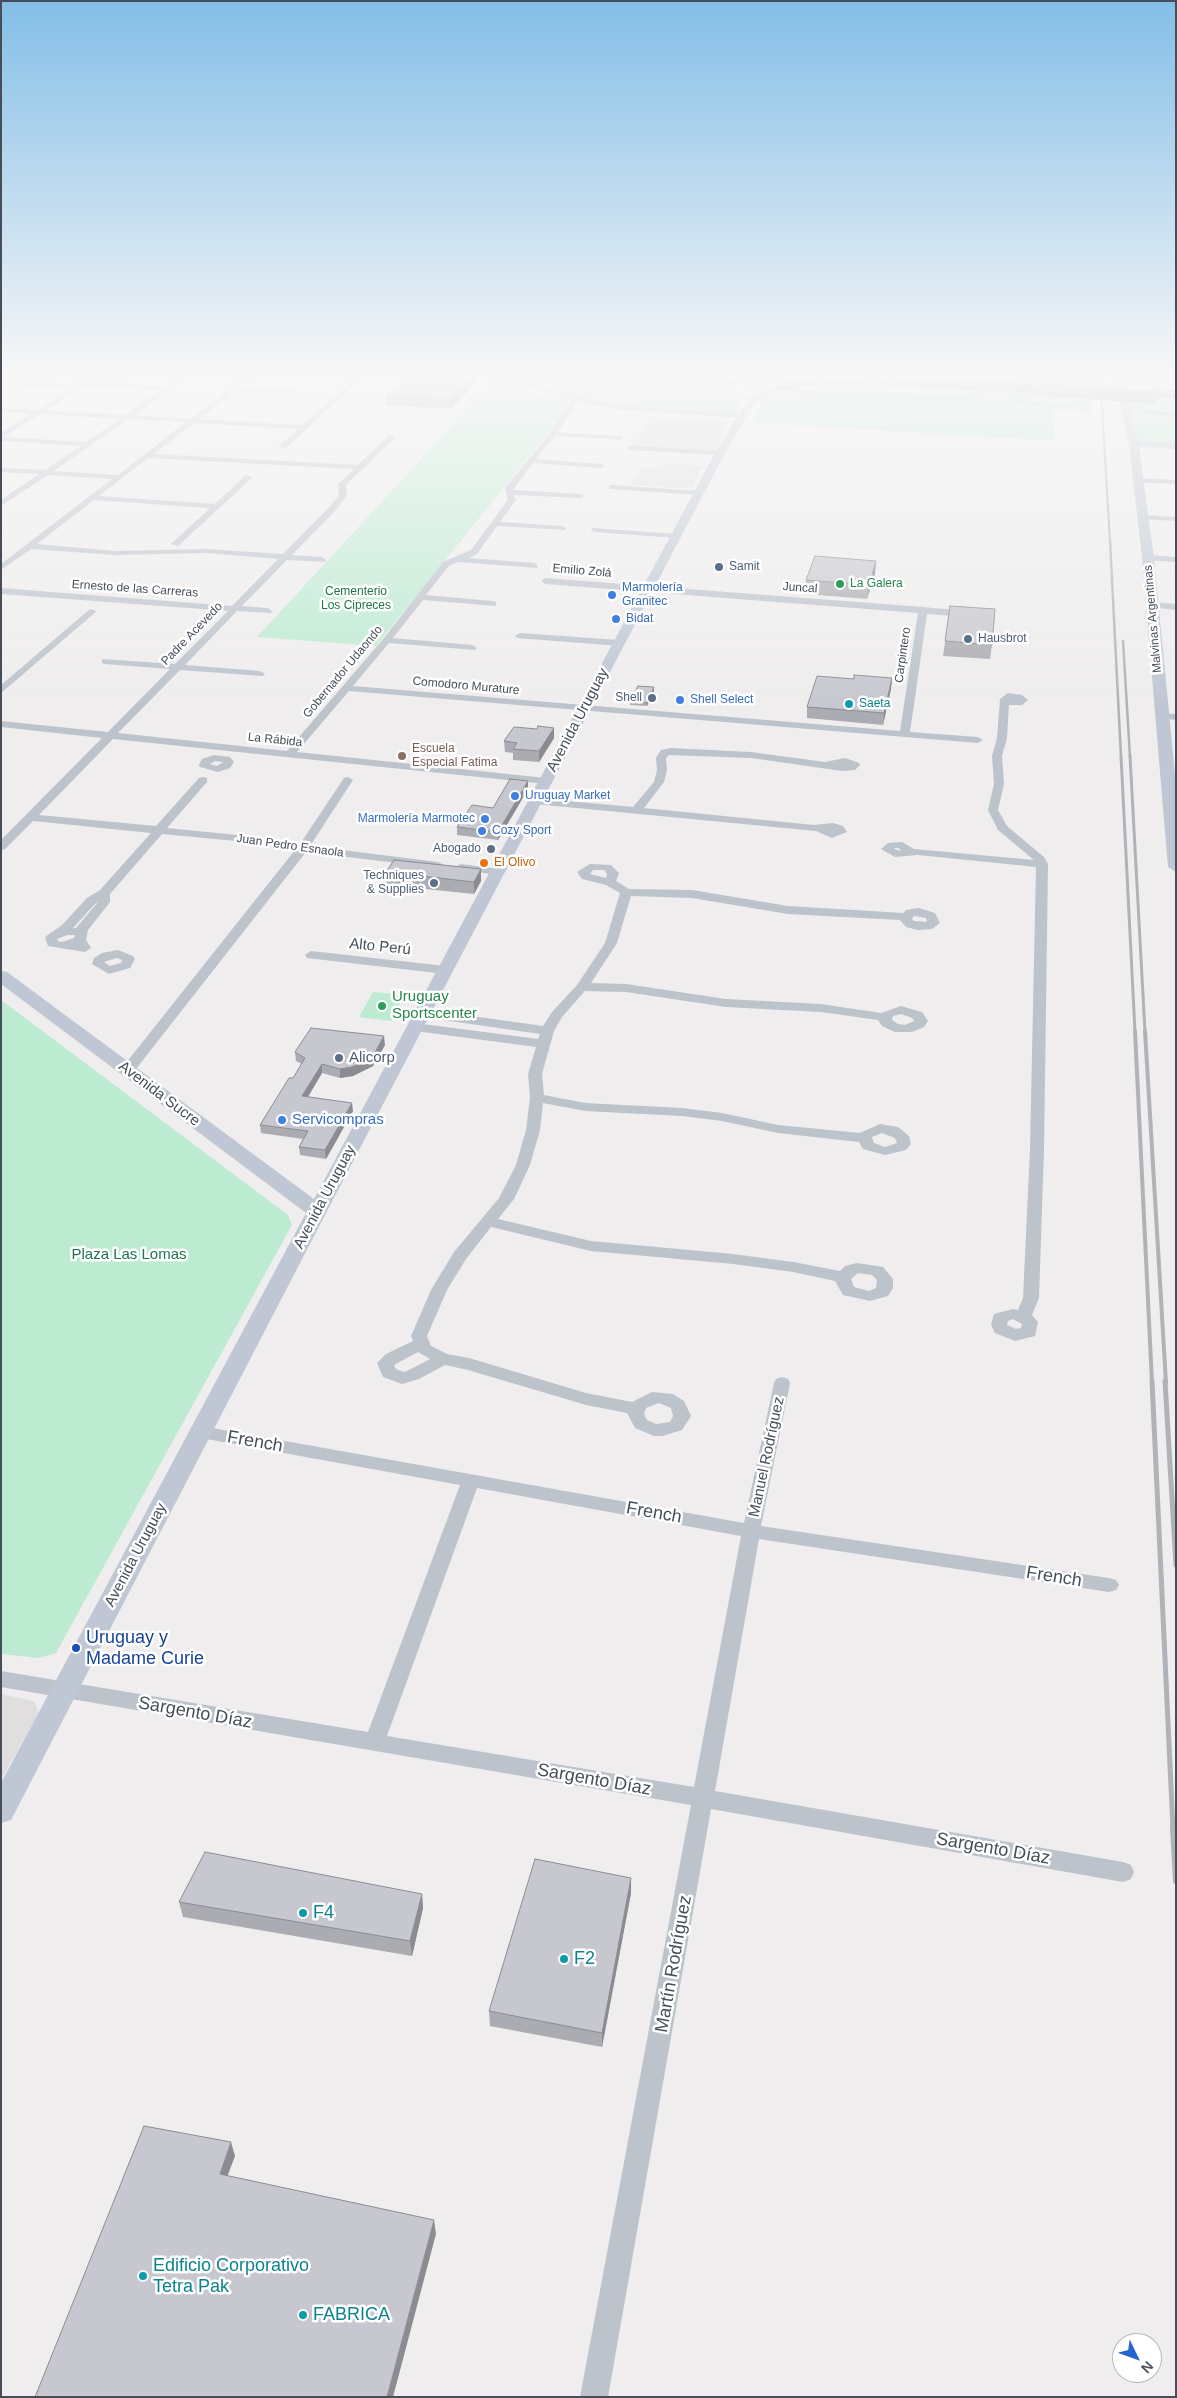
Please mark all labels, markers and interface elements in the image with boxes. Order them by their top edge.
place label: Samit [729,560,760,574]
street label: Emilio Zolá [552,561,612,581]
marker: Samit [713,561,725,573]
street label: Malvinas Argentinas [1141,565,1165,673]
street label: Ernesto de las Carreras [71,577,199,601]
place label: La Galera [850,577,903,591]
marker: La Galera [834,578,846,590]
street label: Juncal [782,580,818,596]
place label: Marmolería Granitec [622,581,683,609]
park label: Cementerio Los Cipreces [321,585,391,613]
marker: Marmolería Granitec [606,589,618,601]
street label: Padre Acevedo [158,599,226,669]
place label: Bidat [626,612,653,626]
marker: Bidat [610,613,622,625]
street label: Gobernador Udaondo [300,623,386,721]
street label: Carpintero [892,626,914,684]
place label: Hausbrot [978,632,1027,646]
marker: Hausbrot [962,633,974,645]
street label: Avenida Uruguay [543,665,613,775]
street label: Comodoro Murature [412,674,520,698]
place label: Shell [615,691,642,705]
marker: Shell [646,692,658,704]
place label: Shell Select [690,693,753,707]
marker: Shell Select [674,694,686,706]
place label: Saeta [859,697,890,711]
marker: Saeta [843,698,855,710]
street label: La Rábida [247,730,303,750]
place label: Escuela Especial Fatima [412,742,497,770]
marker: Escuela Especial Fatima [396,750,408,762]
place label: Uruguay Market [525,789,610,803]
marker: Uruguay Market [509,790,521,802]
place label: Marmolería Marmotec [358,812,475,826]
marker: Marmolería Marmotec [479,813,491,825]
place label: Cozy Sport [492,824,551,838]
marker: Cozy Sport [476,825,488,837]
street label: Juan Pedro Esnaola [235,831,345,861]
place label: Abogado [433,842,481,856]
marker: Abogado [485,843,497,855]
place label: El Olivo [494,856,535,870]
marker: El Olivo [478,857,490,869]
place label: Techniques & Supplies [363,869,424,897]
marker: Techniques & Supplies [428,877,440,889]
street label: Alto Perú [348,935,412,959]
place label: Uruguay Sportscenter [392,988,477,1023]
marker: Uruguay Sportscenter [376,1000,388,1012]
place label: Alicorp [349,1049,395,1067]
marker: Alicorp [333,1052,345,1064]
street label: Avenida Sucre [115,1058,203,1130]
place label: Servicompras [292,1111,384,1129]
marker: Servicompras [276,1114,288,1126]
street label: Avenida Uruguay [290,1142,360,1252]
park label: Plaza Las Lomas [71,1246,187,1264]
street label: Manuel Rodríguez [745,1395,789,1519]
street label: French [226,1427,284,1457]
street label: French [625,1498,683,1528]
street label: Avenida Uruguay [101,1500,171,1610]
street label: French [1025,1562,1083,1592]
place label: Uruguay y Madame Curie [86,1627,204,1670]
marker: Uruguay y Madame Curie [70,1642,82,1654]
street label: Sargento Díaz [136,1692,254,1734]
street label: Sargento Díaz [535,1759,653,1801]
street label: Sargento Díaz [934,1828,1052,1870]
street label: Martín Rodríguez [651,1894,697,2034]
place label: F4 [313,1902,334,1924]
marker: F4 [297,1907,309,1919]
place label: F2 [574,1948,595,1970]
marker: F2 [558,1953,570,1965]
place label: Edificio Corporativo Tetra Pak [153,2255,309,2298]
marker: Edificio Corporativo Tetra Pak [137,2270,149,2282]
place label: FABRICA [313,2304,390,2326]
marker: FABRICA [297,2309,309,2321]
north arrow [1112,2333,1162,2383]
text: N [1138,2358,1157,2376]

